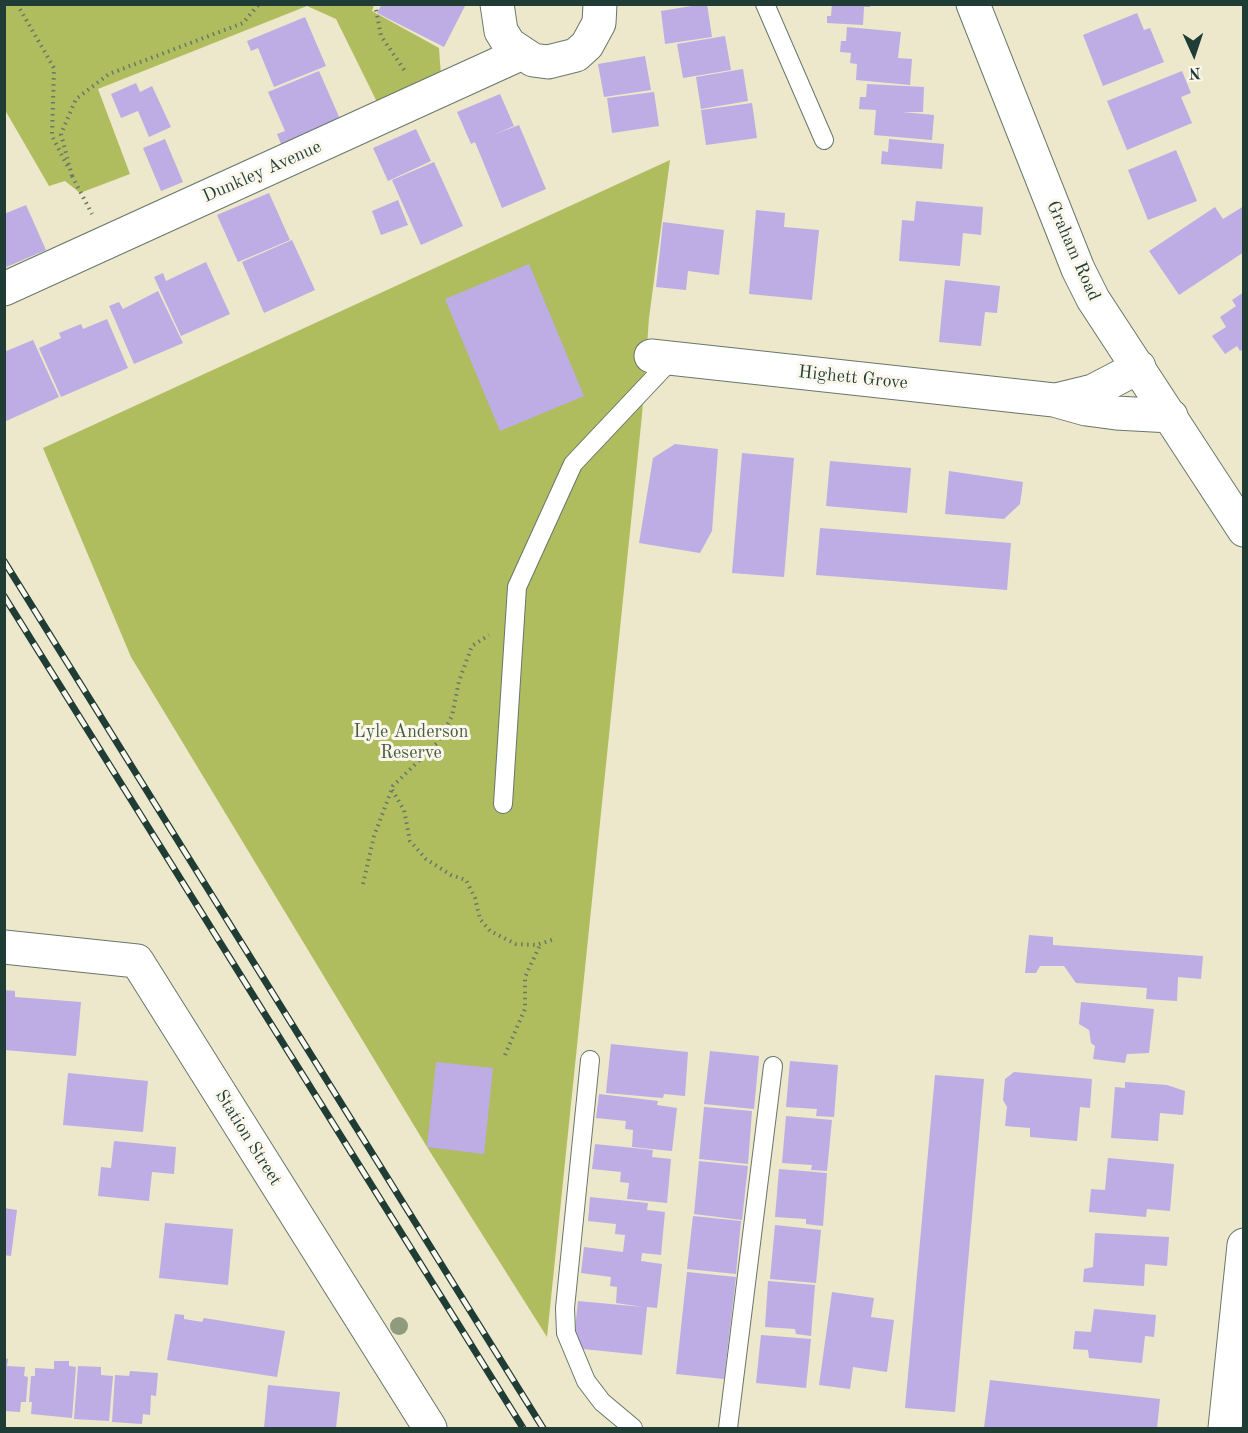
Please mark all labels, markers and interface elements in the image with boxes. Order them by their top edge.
north arrow [1164,24,1224,84]
text: N [1188,64,1201,80]
street label: Dunkley Avenue [199,136,325,208]
street label: Graham Road [1041,198,1105,304]
street label: Highett Grove [797,362,909,394]
park label: Lyle Anderson Reserve [354,721,468,764]
street label: Station Street [210,1086,286,1190]

